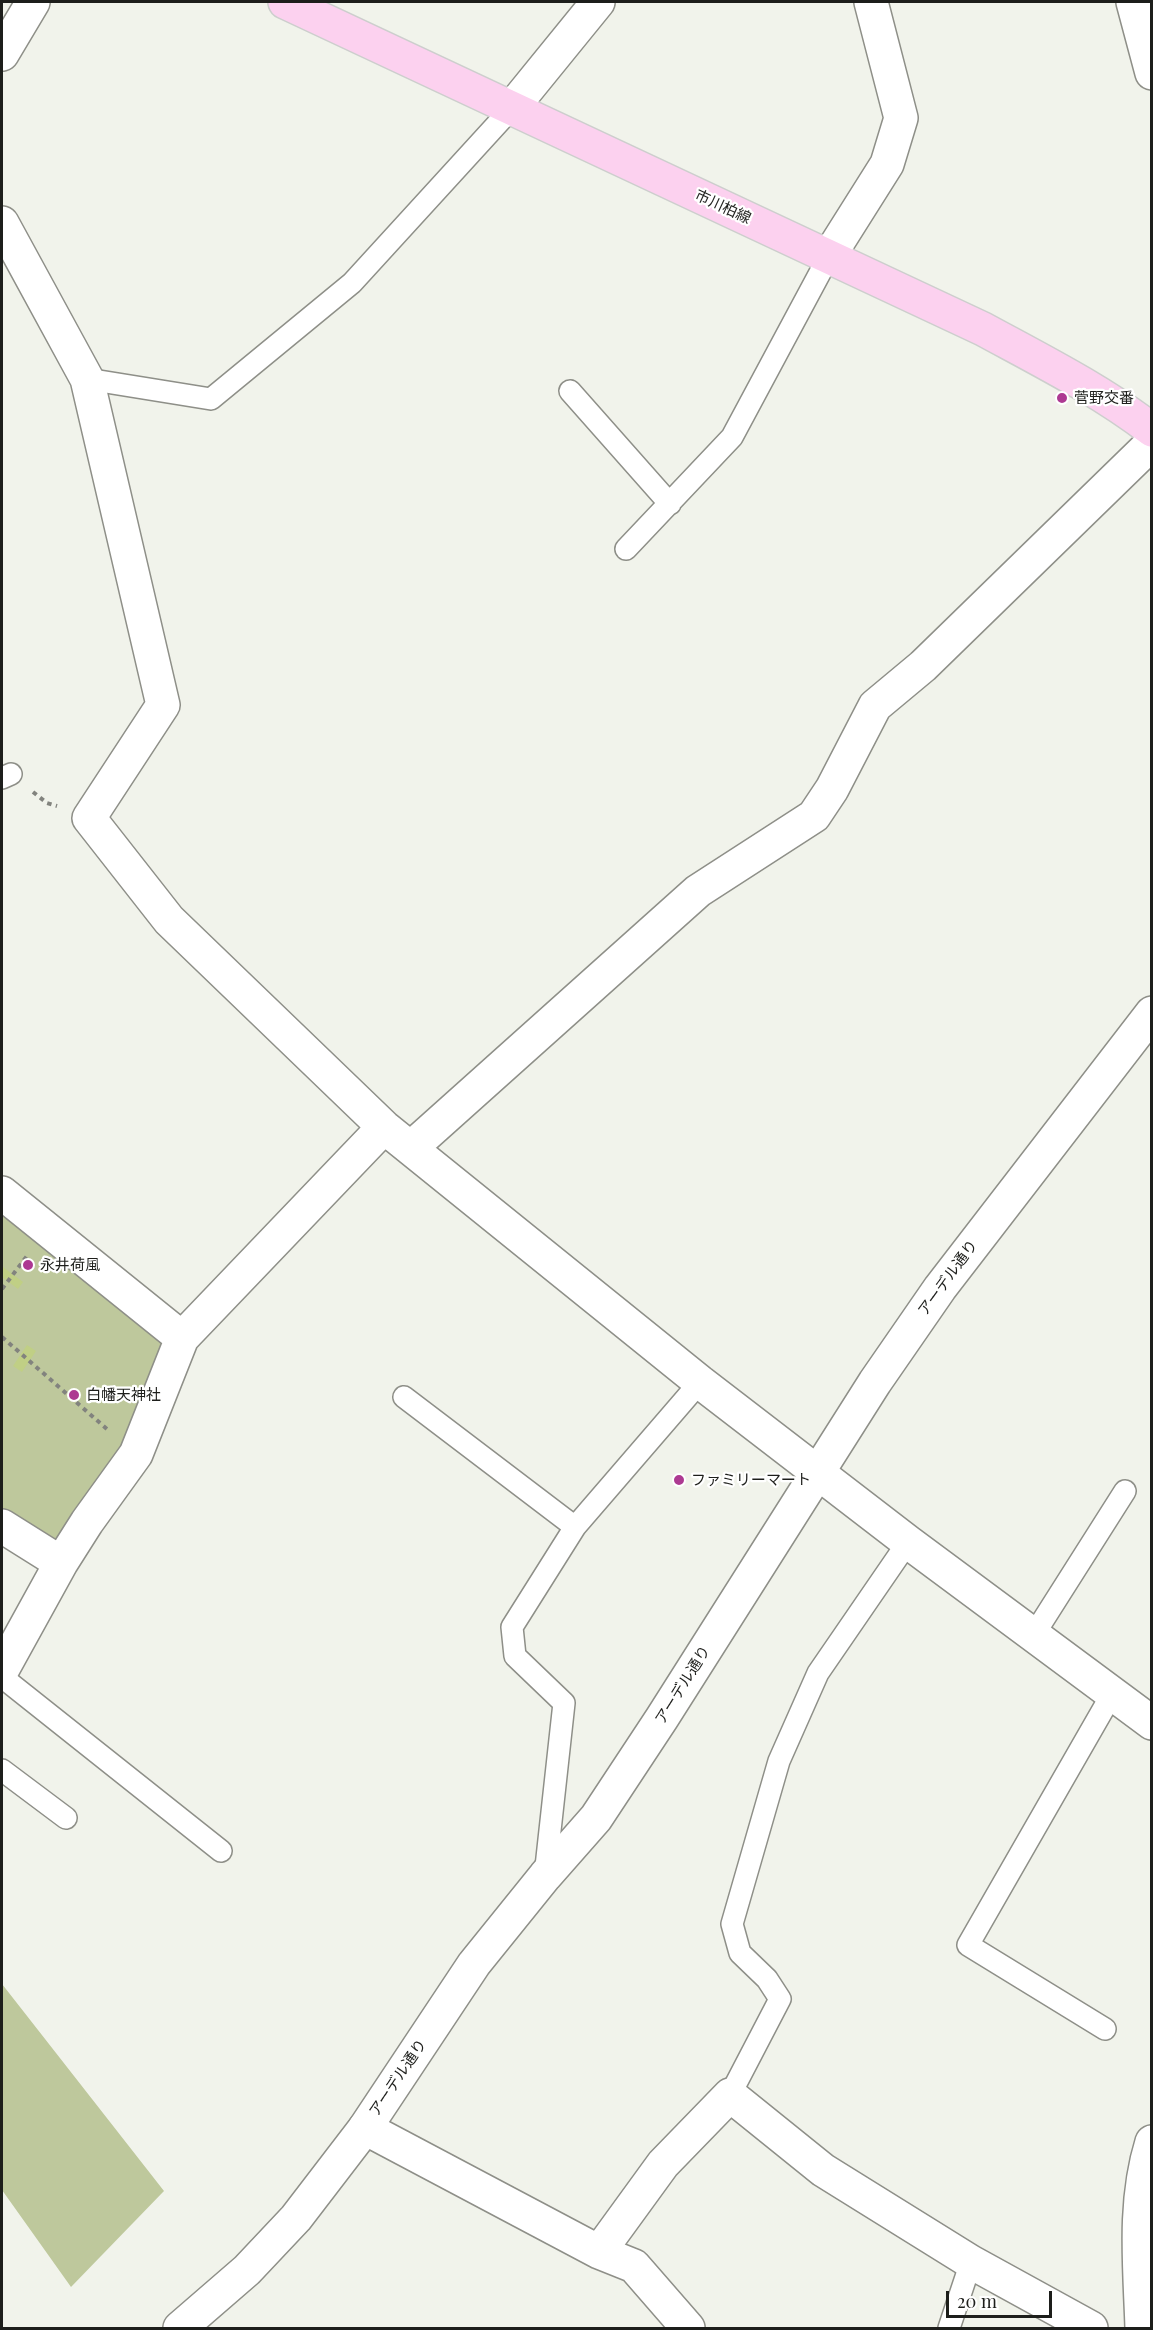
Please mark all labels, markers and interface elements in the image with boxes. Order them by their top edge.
street label: 市川柏線 [692,186,754,228]
place label: 菅野交番 [1074,389,1134,407]
marker: 菅野交番 [1055,391,1069,405]
street label: アーデル通り [915,1237,981,1319]
place label: 永井荷風 [40,1256,100,1274]
marker: 永井荷風 [21,1258,35,1272]
place label: 白幡天神社 [86,1386,161,1404]
marker: 白幡天神社 [67,1388,81,1402]
place label: ファミリーマート [691,1471,811,1489]
marker: ファミリーマート [672,1473,686,1487]
street label: アーデル通り [652,1642,714,1728]
street label: アーデル通り [366,2036,430,2120]
scale bar [949,2279,1056,2317]
text: 20 m [957,2289,997,2313]

